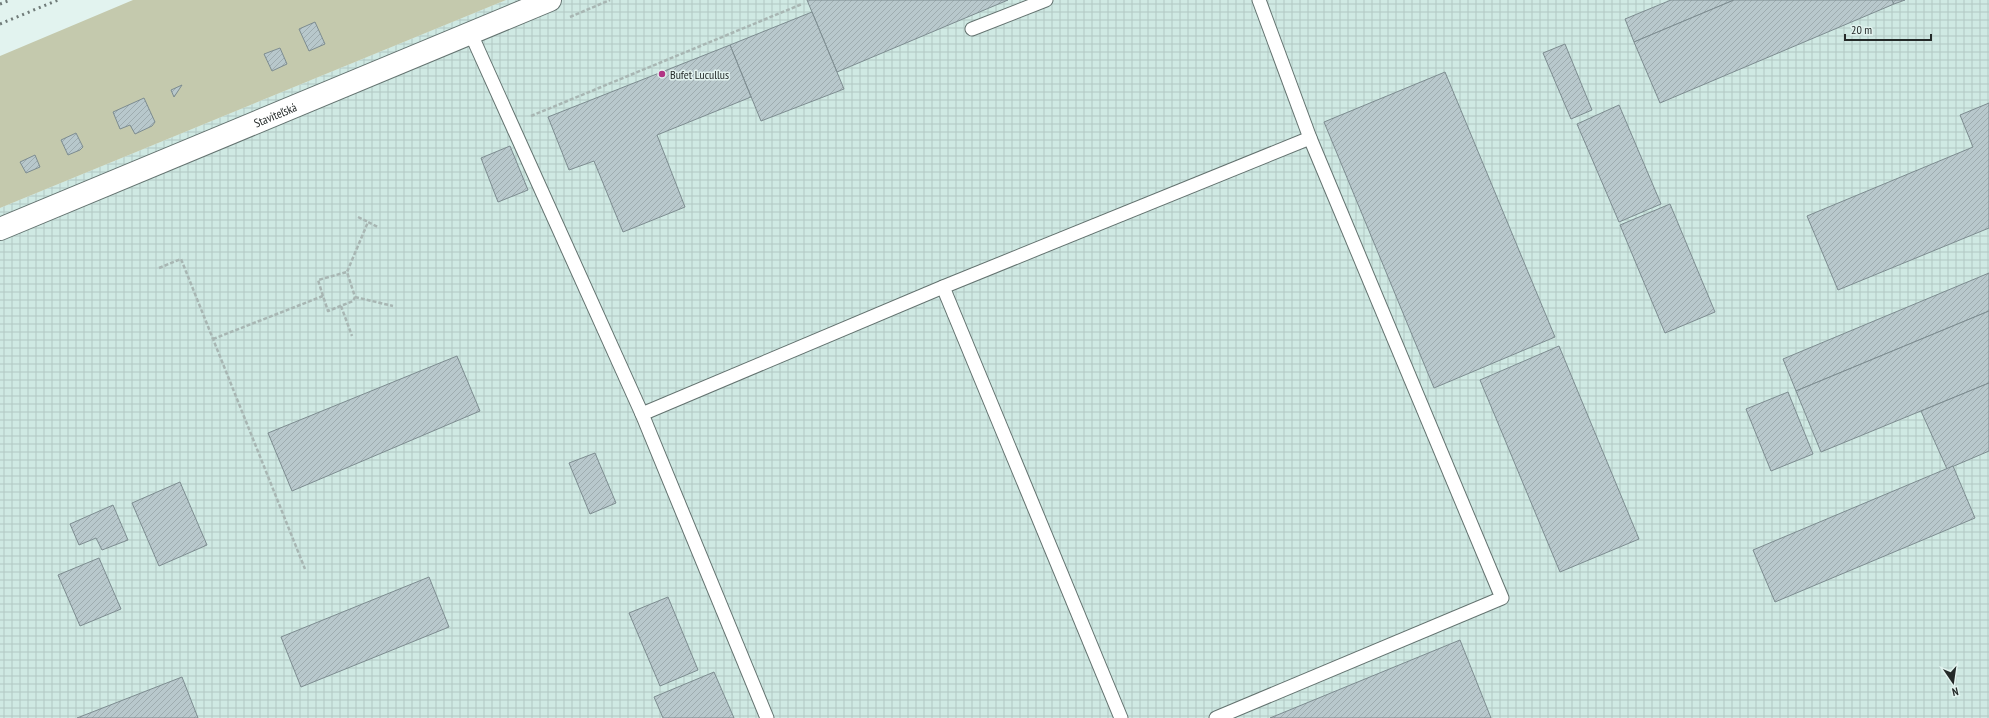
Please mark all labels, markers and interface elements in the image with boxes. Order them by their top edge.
scale bar [1845,16,1931,42]
text: 20 m [1851,22,1872,37]
place label: Bufet Lucullus [670,67,729,82]
marker: Bufet Lucullus [657,69,667,79]
street label: Staviteľská [251,99,299,130]
north arrow [1933,662,1973,702]
text: N [1951,684,1960,699]

